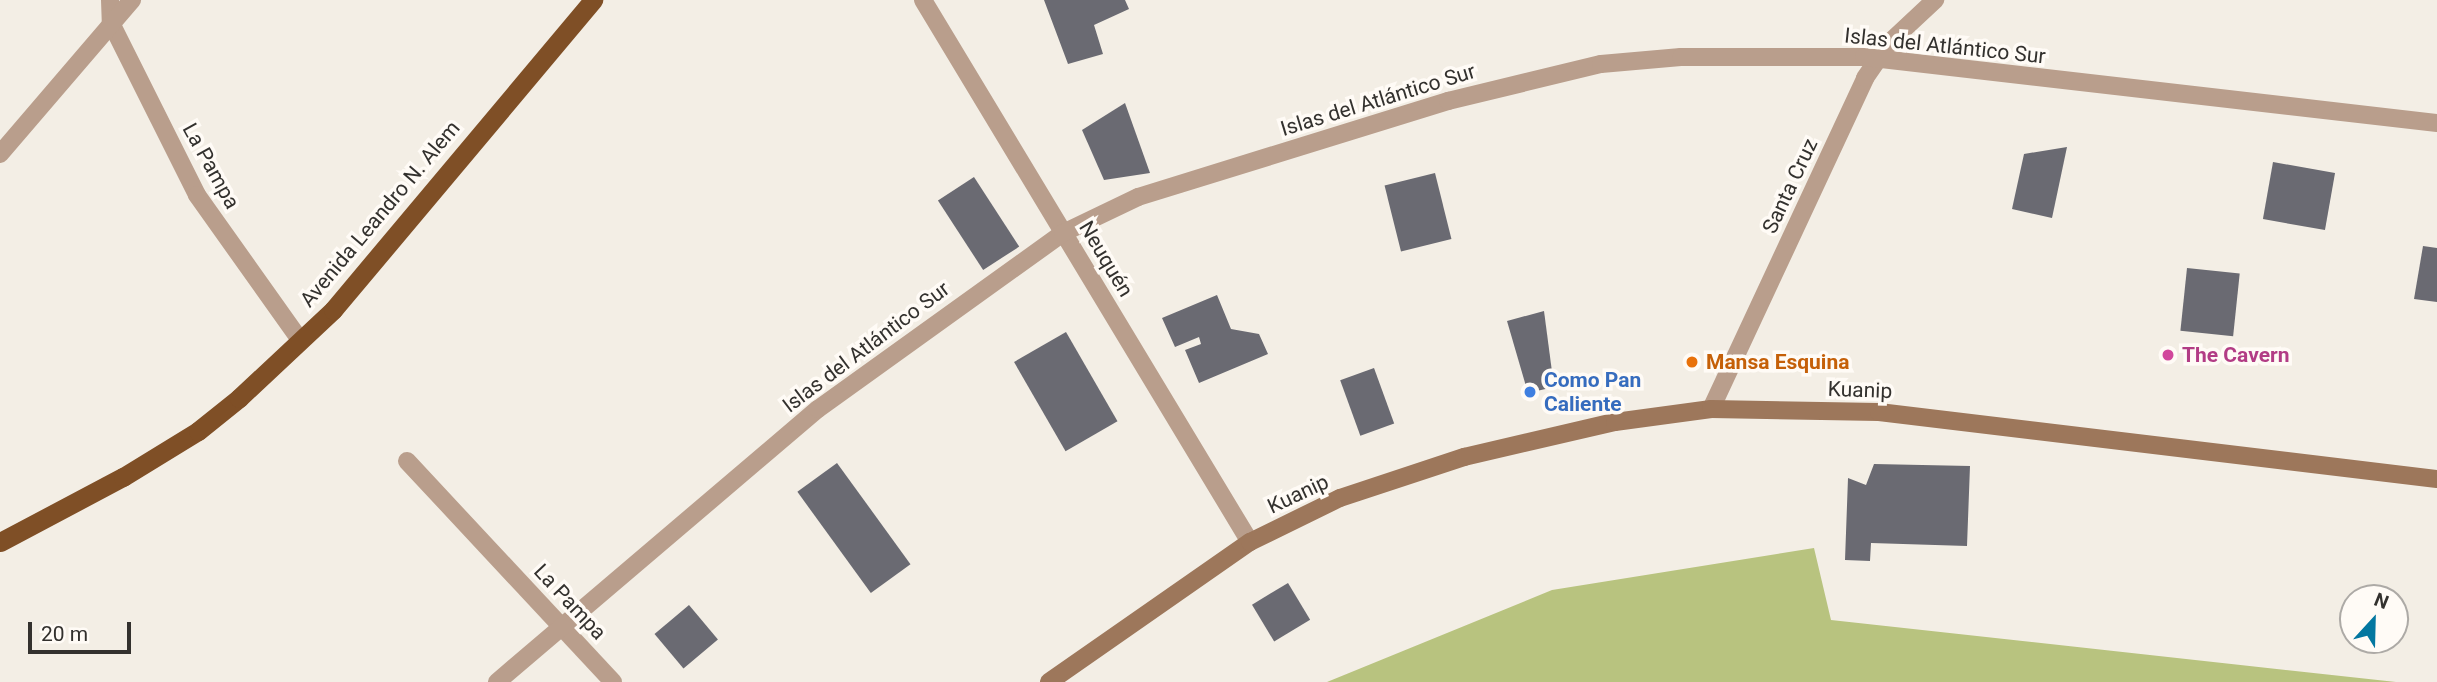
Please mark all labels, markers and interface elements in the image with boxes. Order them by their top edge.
street label: Islas del Atlántico Sur [1843,23,2047,69]
street label: Islas del Atlántico Sur [1278,58,1478,142]
street label: Avenida Leandro N. Alem [295,116,465,312]
street label: La Pampa [177,119,245,213]
street label: Santa Cruz [1757,135,1823,237]
street label: Neuquén [1074,217,1138,301]
street label: Islas del Atlántico Sur [778,276,954,418]
place label: The Cavern [2182,342,2289,368]
marker: The Cavern [2160,347,2176,363]
place label: Mansa Esquina [1706,349,1849,375]
marker: Mansa Esquina [1684,354,1700,370]
place label: Como Pan Caliente [1544,367,1641,417]
street label: Kuanip [1827,376,1893,404]
marker: Como Pan Caliente [1522,384,1538,400]
street label: Kuanip [1263,469,1333,519]
street label: La Pampa [529,559,611,645]
north arrow [2339,584,2409,654]
text: N [2371,588,2392,614]
scale bar [32,608,135,652]
text: 20 m [41,622,88,646]

